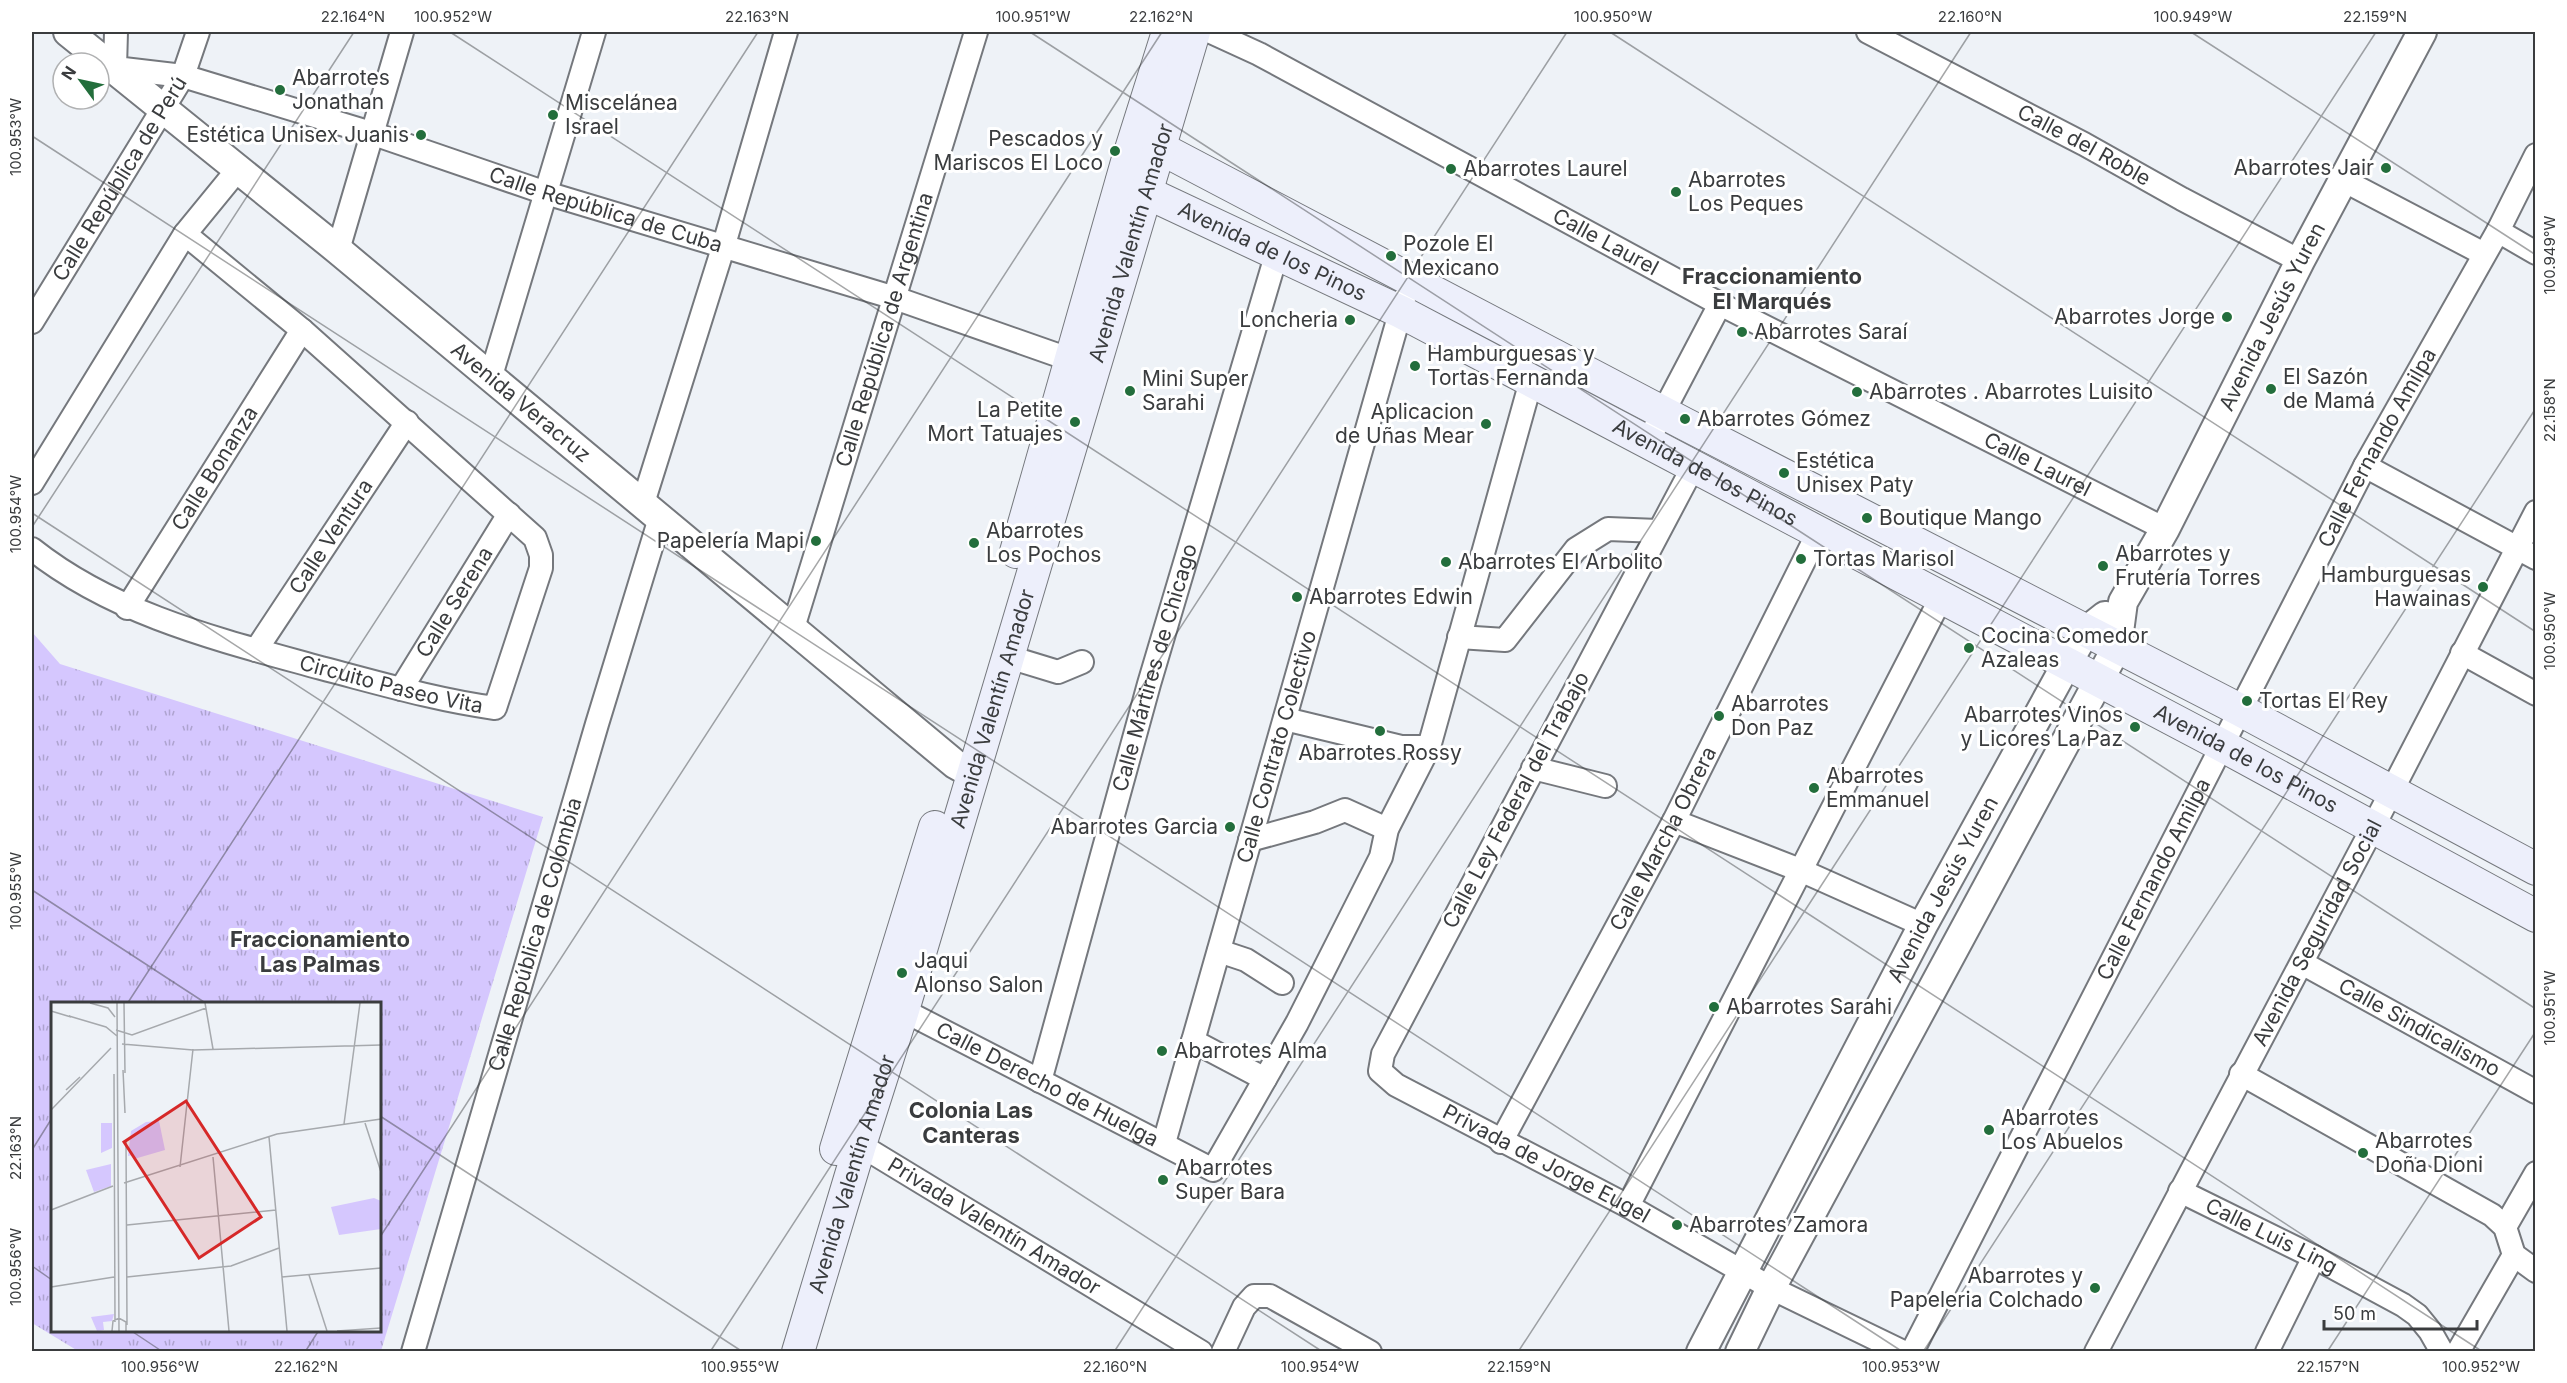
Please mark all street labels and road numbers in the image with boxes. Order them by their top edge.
street label: Calle República de Perú [47,71,192,286]
street label: Calle del Roble [2014,99,2155,191]
street label: Avenida Valentín Amador [1083,120,1178,365]
street label: Calle República de Cuba [486,161,725,257]
street label: Calle República de Argentina [830,189,938,470]
street label: Avenida de los Pinos [1174,196,1371,306]
street label: Calle Laurel [1549,203,1663,280]
street label: Avenida Jesús Yuren [2214,218,2330,415]
street label: Avenida Veracruz [446,337,596,467]
street label: Calle Fernando Amilpa [2313,343,2441,551]
street label: Calle Bonanza [166,401,263,535]
street label: Avenida de los Pinos [1609,413,1802,531]
street label: Calle Laurel [1980,427,2095,502]
street label: Calle Ventura [284,474,378,599]
street label: Calle Mártires de Chicago [1107,541,1202,794]
street label: Calle Serena [411,542,498,662]
street label: Avenida Valentín Amador [945,586,1040,831]
street label: Calle Contrato Colectivo [1231,627,1321,866]
street label: Circuito Paseo Vita [297,650,485,718]
street label: Calle Ley Federal del Trabajo [1437,667,1594,932]
street label: Avenida de los Pinos [2150,699,2342,818]
street label: Calle Marcha Obrera [1604,742,1721,935]
street label: Calle Fernando Amilpa [2091,774,2215,984]
street label: Avenida Jesús Yuren [1882,792,2003,987]
street label: Calle República de Colombia [483,795,587,1074]
street label: Avenida Seguridad Social [2247,815,2387,1050]
street label: Calle Sindicalismo [2334,973,2505,1082]
street label: Calle Derecho de Huelga [932,1016,1163,1152]
street label: Avenida Valentín Amador [803,1051,900,1296]
street label: Privada de Jorge Eugel [1439,1099,1655,1228]
street label: Privada Valentín Amador [883,1152,1105,1300]
street label: Calle Luis Ling [2202,1193,2342,1279]

